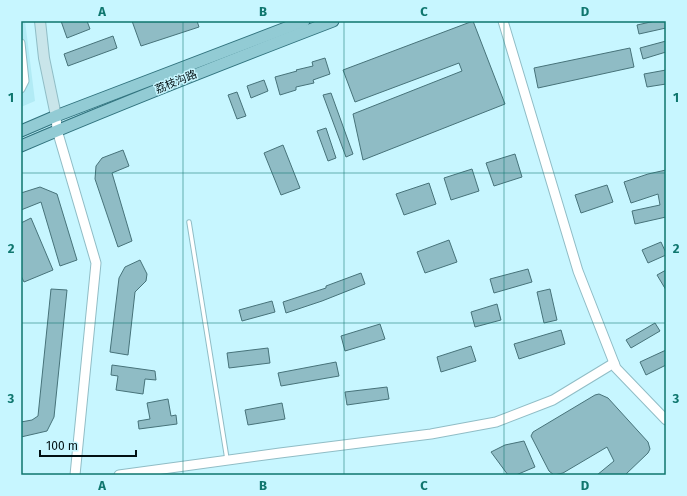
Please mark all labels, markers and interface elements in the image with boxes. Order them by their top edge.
text: A [97,4,106,19]
text: B [259,4,267,19]
text: C [420,4,428,19]
text: D [581,4,590,19]
street label: 荔枝沟路 [153,68,199,96]
text: 1 [8,90,14,105]
text: 1 [673,90,679,105]
text: 2 [8,241,15,256]
text: 2 [673,241,680,256]
text: 3 [7,391,15,406]
text: 3 [672,391,680,406]
scale bar [40,432,136,458]
text: 100 m [46,439,78,453]
text: A [97,478,106,493]
text: B [259,478,267,493]
text: C [420,478,428,493]
text: D [581,478,590,493]

